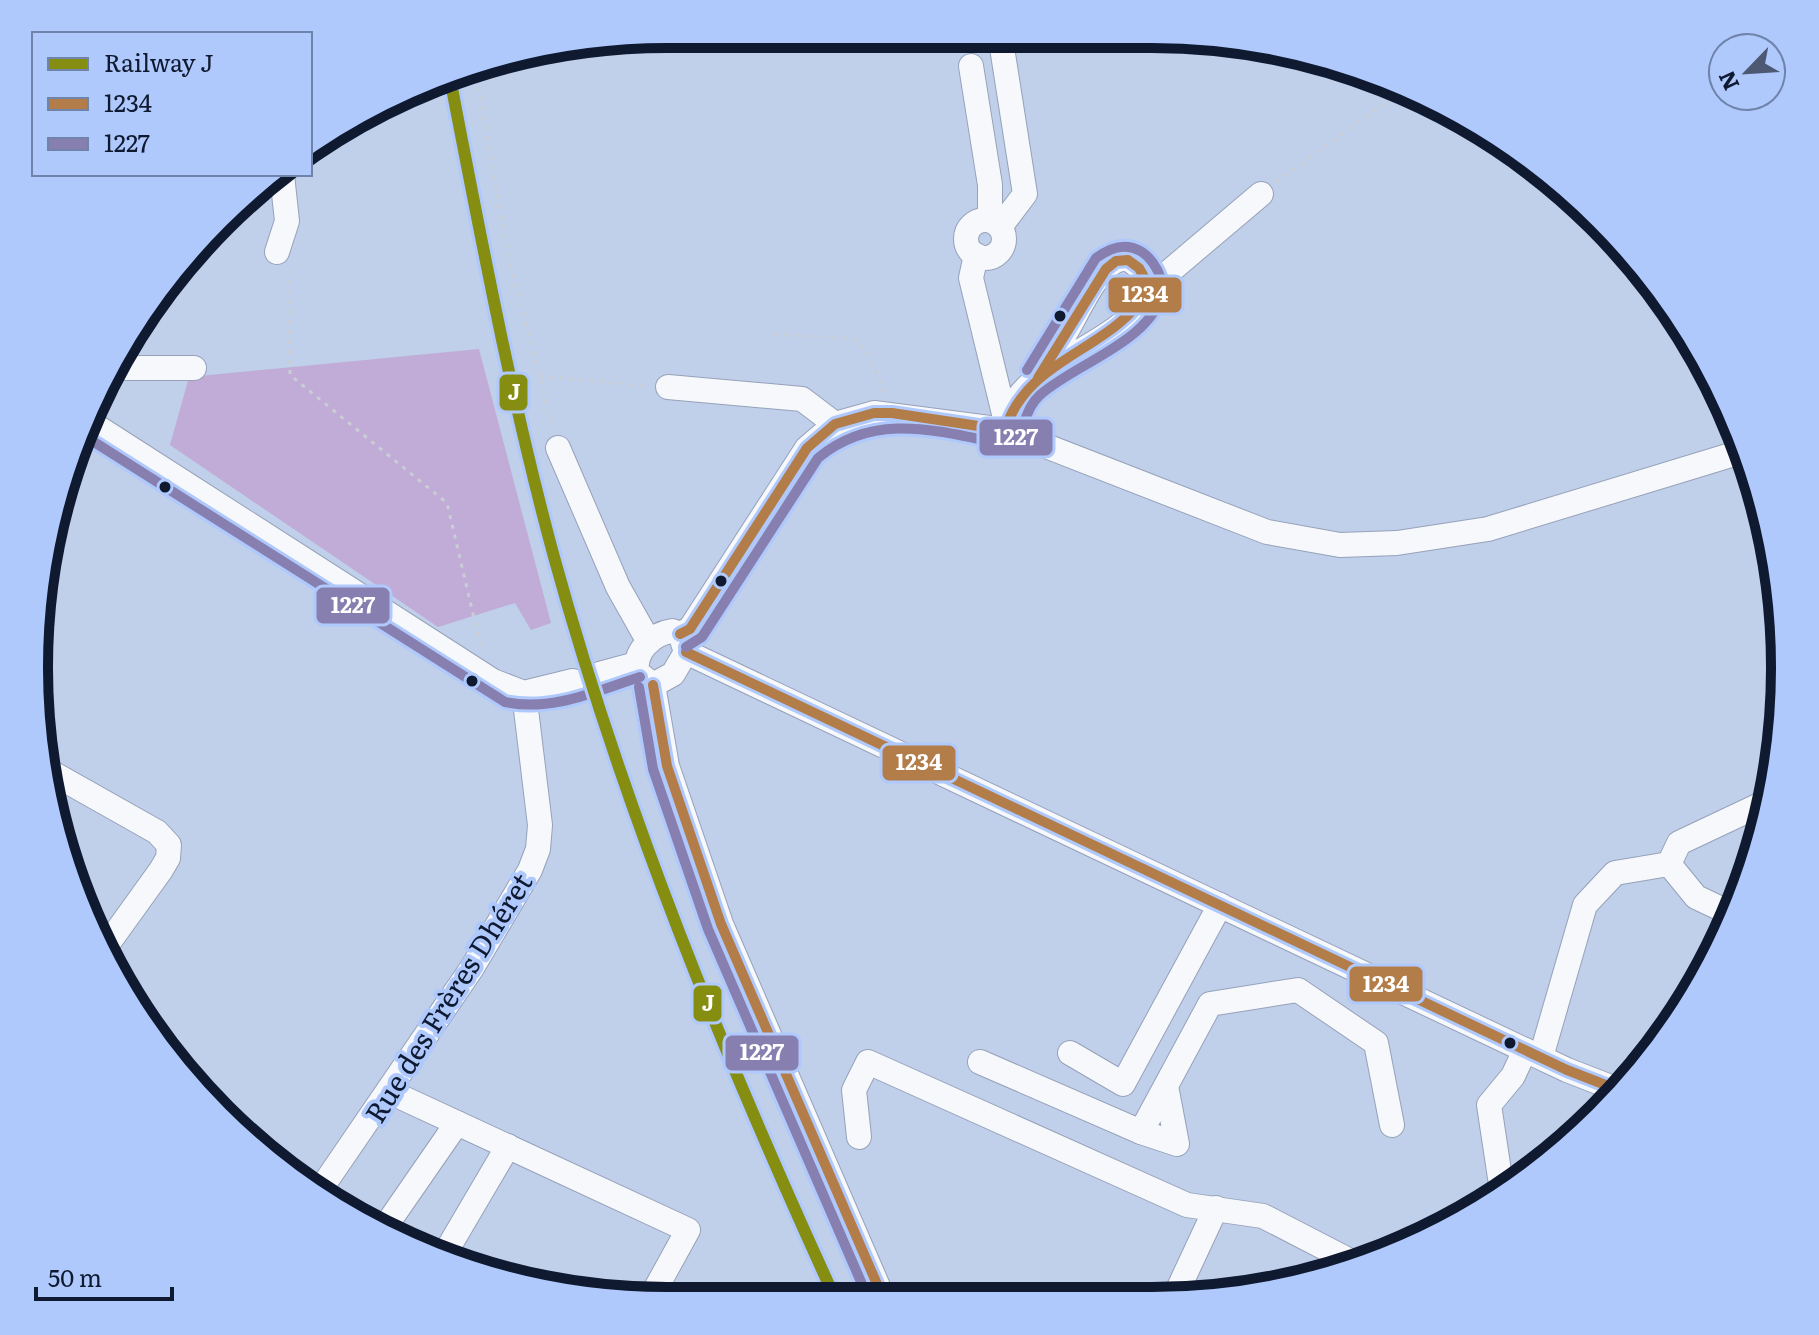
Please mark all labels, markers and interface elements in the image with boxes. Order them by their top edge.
legend [32,32,312,176]
north arrow [1707,32,1787,112]
text: Railway J [104,44,214,79]
text: N [1709,66,1746,96]
text: 1234 [104,84,152,119]
text: 1227 [104,124,150,159]
line badge: 1234 [1107,276,1183,314]
text: 1234 [1122,276,1168,309]
unlabelled marker [1052,308,1068,324]
line badge: J [498,373,529,412]
text: J [508,374,521,407]
line badge: 1227 [978,418,1054,457]
text: 1227 [994,419,1038,452]
unlabelled marker [157,479,173,495]
unlabelled marker [713,573,729,589]
line badge: 1227 [315,586,391,625]
text: 1227 [331,587,375,620]
unlabelled marker [464,673,480,689]
line badge: 1234 [881,744,957,782]
text: 1234 [896,744,942,777]
street label: Rue des Frères Dhéret [353,863,541,1130]
line badge: 1234 [1348,965,1424,1003]
text: 1234 [1363,966,1409,999]
line badge: J [692,984,723,1023]
text: J [702,985,715,1018]
line badge: 1227 [724,1034,800,1072]
text: 1227 [740,1034,784,1067]
unlabelled marker [1502,1035,1518,1051]
scale bar [36,1251,172,1301]
text: 50 m [48,1259,102,1294]

